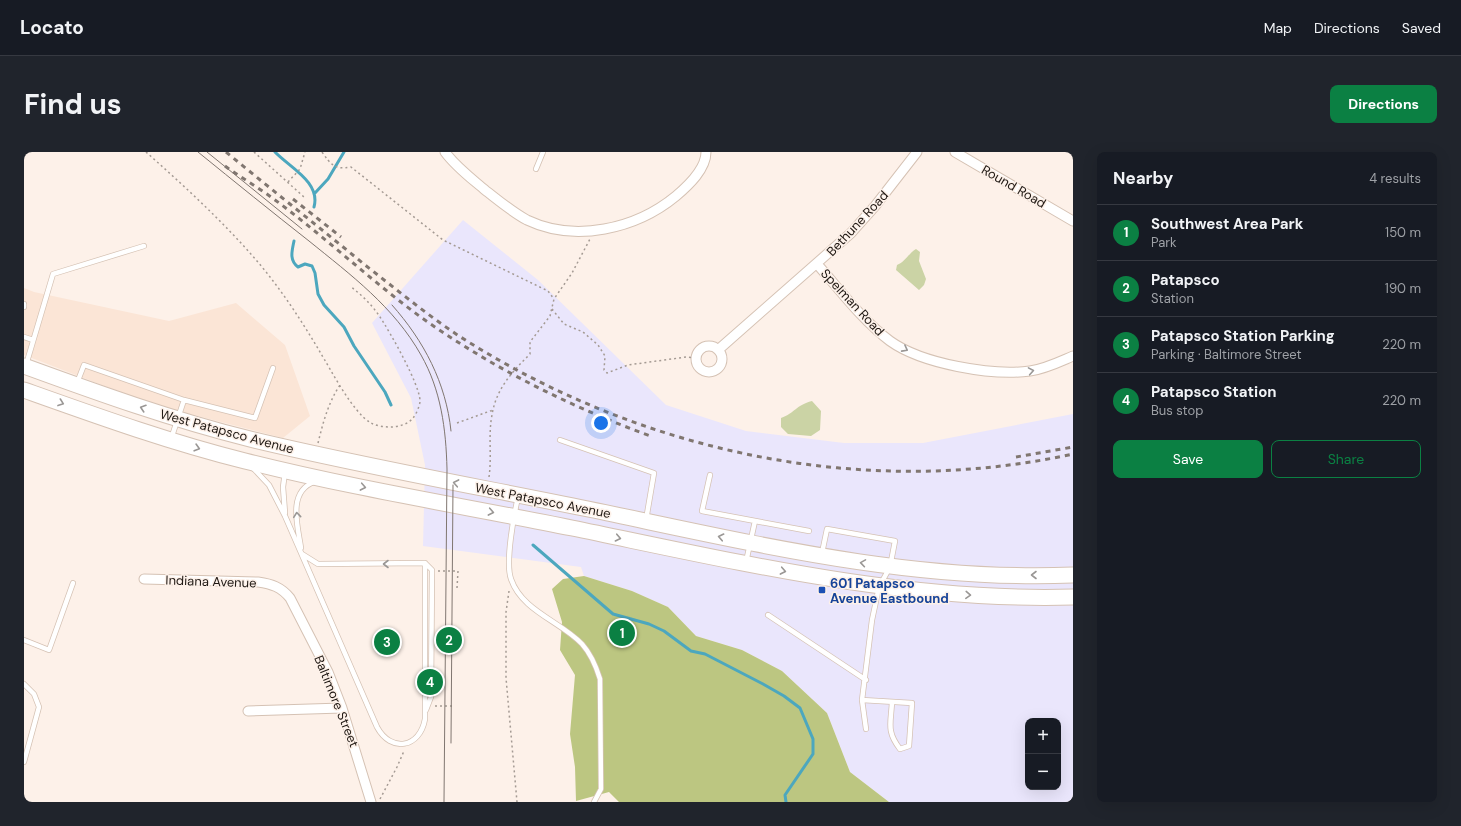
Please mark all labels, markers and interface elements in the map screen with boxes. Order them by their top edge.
text: Locato [20,15,84,40]
text: Map [1264,19,1292,37]
text: Directions [1314,19,1380,37]
text: Saved [1402,19,1441,37]
button: Directions [1330,85,1437,123]
text: Find us [24,86,122,123]
street label: Round Road [978,161,1049,212]
text: Nearby [1113,167,1173,189]
text: 4 results [1369,170,1421,187]
street label: Bethune Road [823,187,892,260]
text: Southwest Area Park [1151,214,1303,234]
text: 1 [1124,224,1128,241]
text: 150 m [1385,224,1421,241]
text: Park [1151,234,1177,251]
street label: Spelman Road [817,265,888,340]
text: Patapsco [1151,270,1220,290]
text: 2 [1122,280,1130,297]
text: 190 m [1385,280,1421,297]
text: Station [1151,290,1194,307]
text: Patapsco Station Parking [1151,326,1335,346]
text: 3 [1122,336,1130,353]
text: 220 m [1382,336,1421,353]
one-way arrow [901,344,908,352]
text: Parking · Baltimore Street [1151,346,1302,363]
one-way arrow [1028,367,1034,375]
text: Patapsco Station [1151,382,1277,402]
text: 4 [1122,392,1130,409]
text: 220 m [1382,392,1421,409]
one-way arrow [57,398,64,407]
text: Bus stop [1151,402,1203,419]
one-way arrow [139,404,146,412]
street label: West Patapsco Avenue [158,405,296,458]
your location [591,413,611,433]
button: Save [1113,440,1263,478]
button: Share [1271,440,1421,478]
one-way arrow [194,443,201,452]
one-way arrow [453,479,460,488]
street label: West Patapsco Avenue [474,479,612,522]
one-way arrow [360,482,366,490]
one-way arrow [488,507,494,515]
one-way arrow [293,512,302,518]
one-way arrow [615,533,621,541]
one-way arrow [718,533,724,541]
one-way arrow [860,559,866,568]
one-way arrow [383,560,389,568]
one-way arrow [780,567,787,575]
street label: Indiana Avenue [165,571,257,592]
one-way arrow [1031,571,1037,579]
place label: 601 Patapsco Avenue Eastbound [830,575,949,607]
marker: 601 Patapsco Avenue Eastbound [817,585,827,595]
one-way arrow [965,590,971,599]
pin: 1 [609,618,635,648]
pin: 2 [436,625,462,655]
pin: 3 [374,627,400,657]
street label: Baltimore Street [310,653,363,750]
pin: 4 [417,667,443,697]
map controls [1025,718,1061,790]
button: + [1025,718,1061,754]
button: − [1025,754,1061,790]

